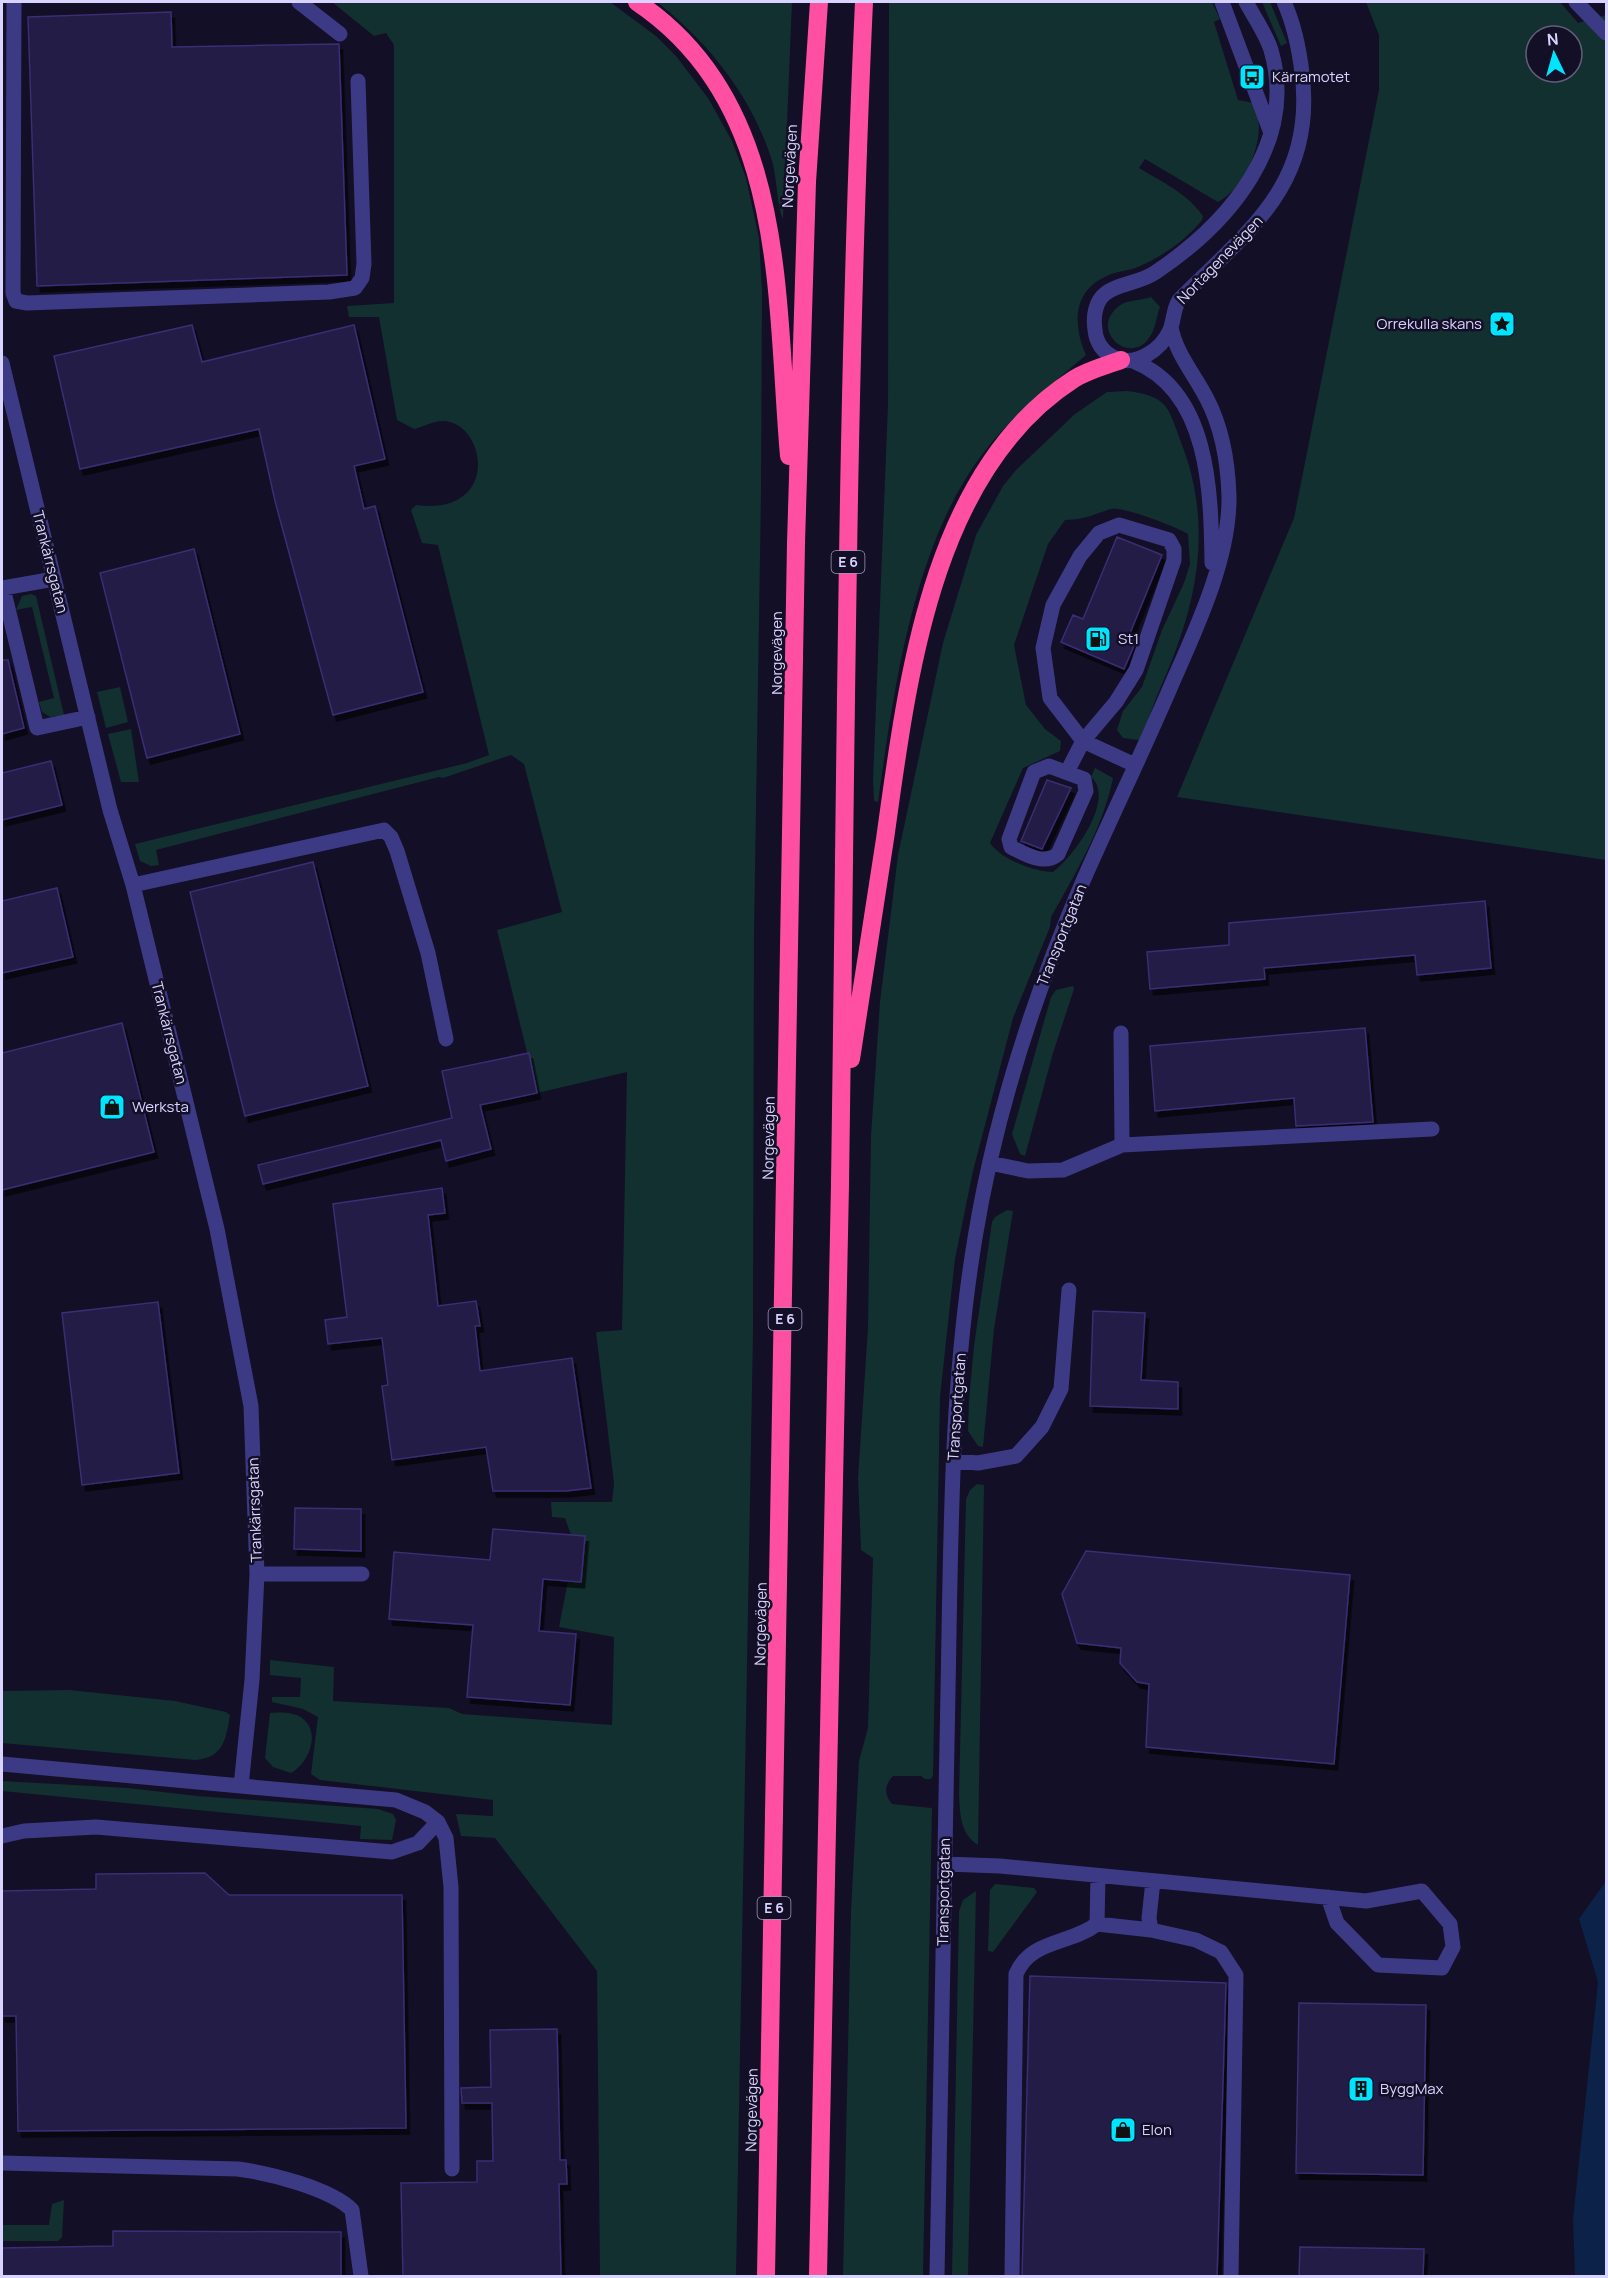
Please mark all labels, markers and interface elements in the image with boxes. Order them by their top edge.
north arrow [1524,24,1584,84]
text: N [1546,28,1559,51]
bus stop icon: Kärramotet [1237,62,1267,92]
place label: Kärramotet [1272,66,1350,87]
street label: Norgevägen [777,124,802,208]
street label: Nortagenevägen [1172,211,1267,308]
place icon: Orrekulla skans [1487,309,1517,339]
place label: Orrekulla skans [1377,313,1482,334]
street label: Trankärrsgatan [28,508,73,616]
road number: E 6 [832,551,864,573]
street label: Norgevägen [766,611,787,695]
fuel station icon: St1 [1083,624,1113,654]
place label: St1 [1118,628,1139,649]
street label: Transportgatan [1032,881,1092,989]
street label: Trankärrsgatan [147,979,192,1087]
shop icon: Werksta [97,1092,127,1122]
place label: Werksta [132,1096,189,1117]
street label: Norgevägen [757,1096,780,1180]
road number: E 6 [768,1308,802,1330]
street label: Transportgatan [942,1352,971,1462]
street label: Trankärrsgatan [242,1457,267,1563]
street label: Norgevägen [749,1582,772,1666]
street label: Transportgatan [932,1838,955,1946]
road number: E 6 [758,1897,790,1919]
street label: Norgevägen [740,2068,763,2152]
building icon: ByggMax [1346,2074,1376,2104]
place label: ByggMax [1380,2078,1444,2099]
shop icon: Elon [1108,2115,1138,2145]
place label: Elon [1142,2119,1172,2140]

